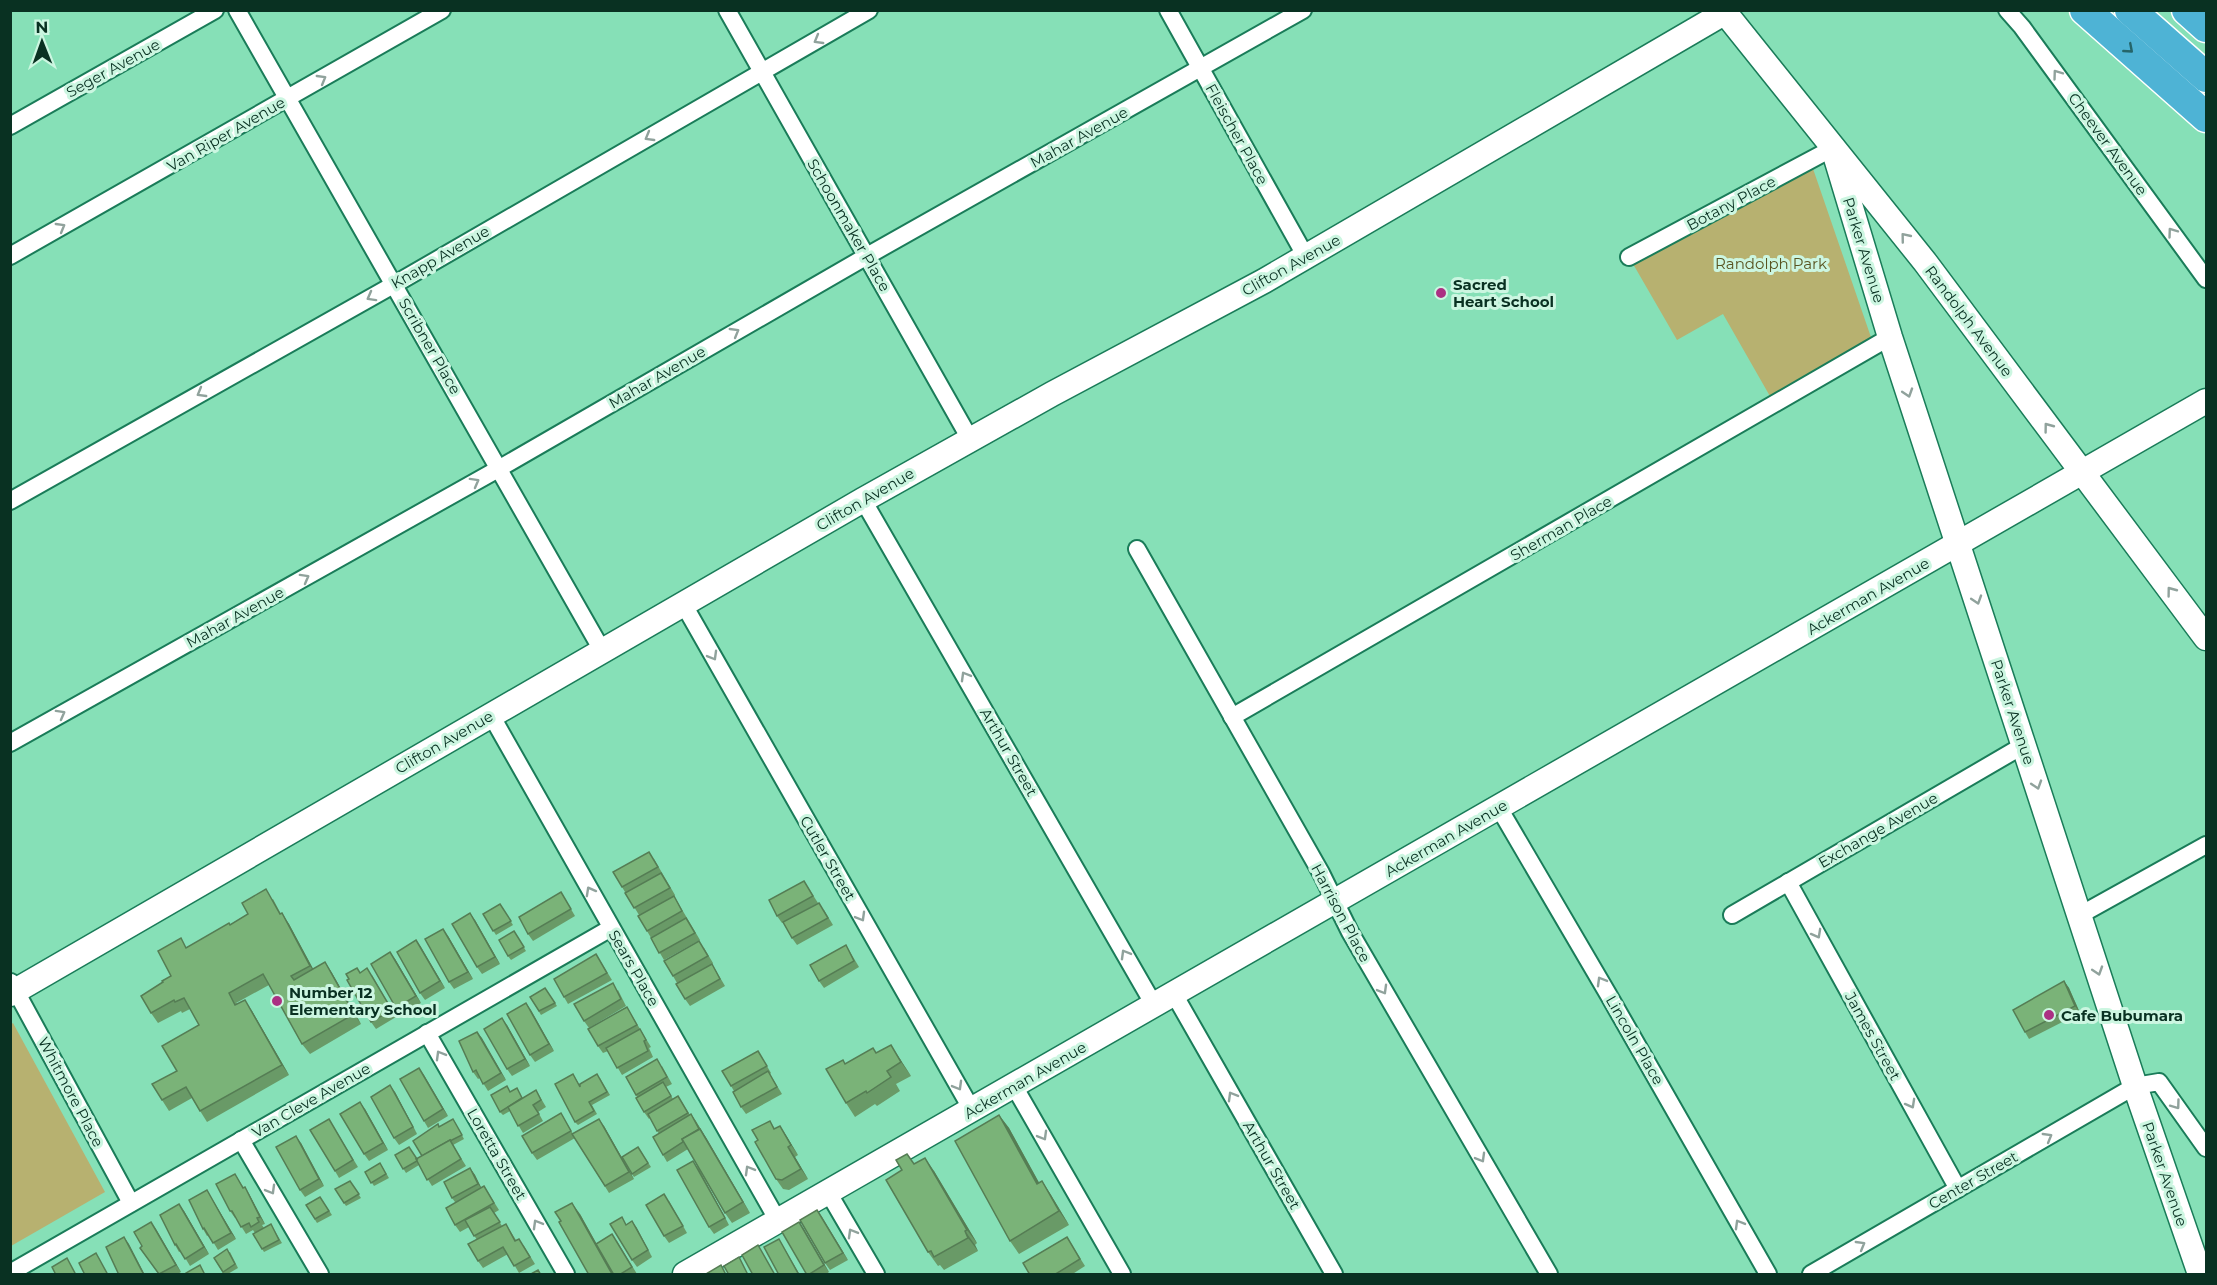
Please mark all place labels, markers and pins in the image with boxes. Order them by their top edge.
place label: Sacred Heart School [1453,275,1554,311]
marker: Sacred Heart School [1434,286,1448,300]
place label: Number 12 Elementary School [289,983,437,1019]
marker: Number 12 Elementary School [270,994,284,1008]
place label: Cafe Bubumara [2061,1006,2183,1025]
marker: Cafe Bubumara [2042,1008,2056,1022]

